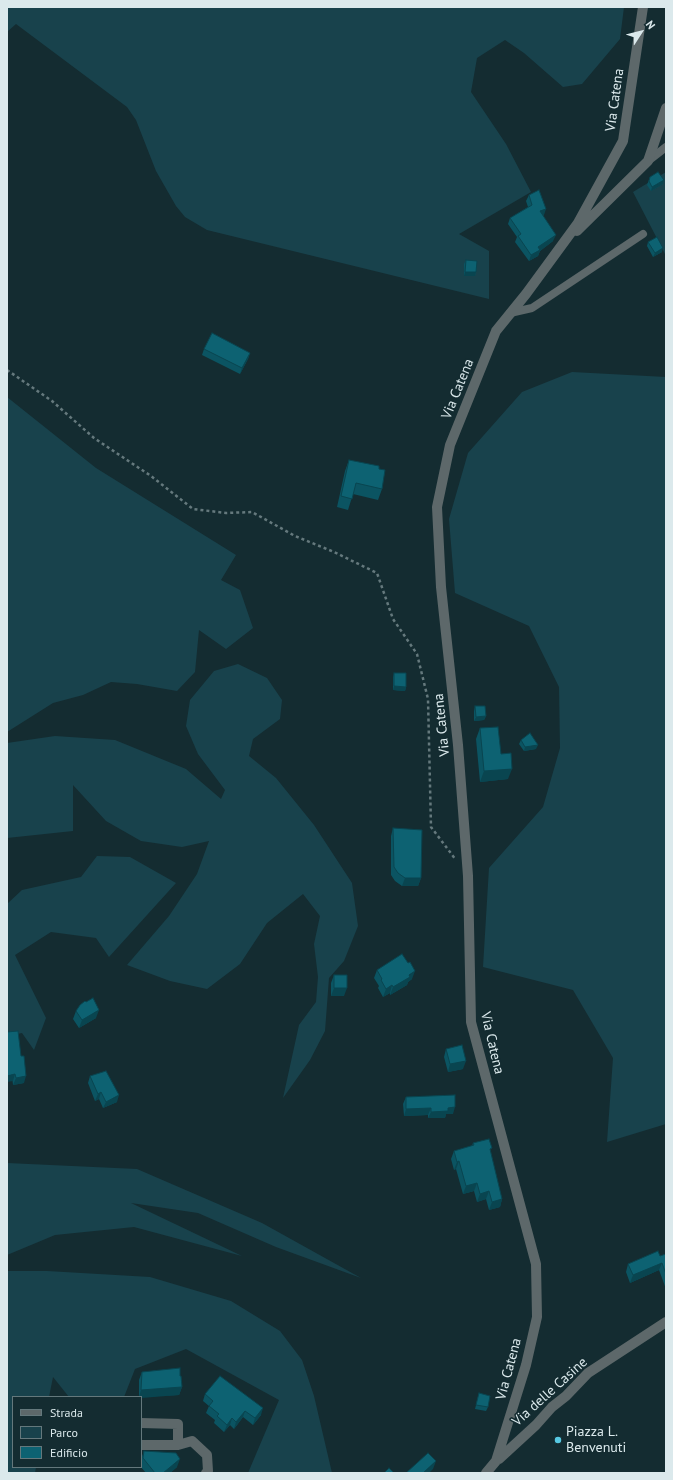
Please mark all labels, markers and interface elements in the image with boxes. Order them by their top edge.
north arrow [621,12,661,52]
text: N [643,18,658,32]
street label: Via Catena [602,67,628,133]
street label: Via Catena [438,356,478,422]
street label: Via Catena [430,693,454,757]
street label: Via Catena [477,1010,507,1076]
street label: Via Catena [493,1336,525,1402]
street label: Via delle Casine [509,1354,591,1430]
legend [12,1396,142,1468]
text: Strada [50,1405,83,1420]
place label: Piazza L. Benvenuti [566,1424,626,1456]
text: Parco [50,1425,78,1440]
marker: Piazza L. Benvenuti [553,1435,563,1445]
text: Edificio [50,1445,88,1460]

